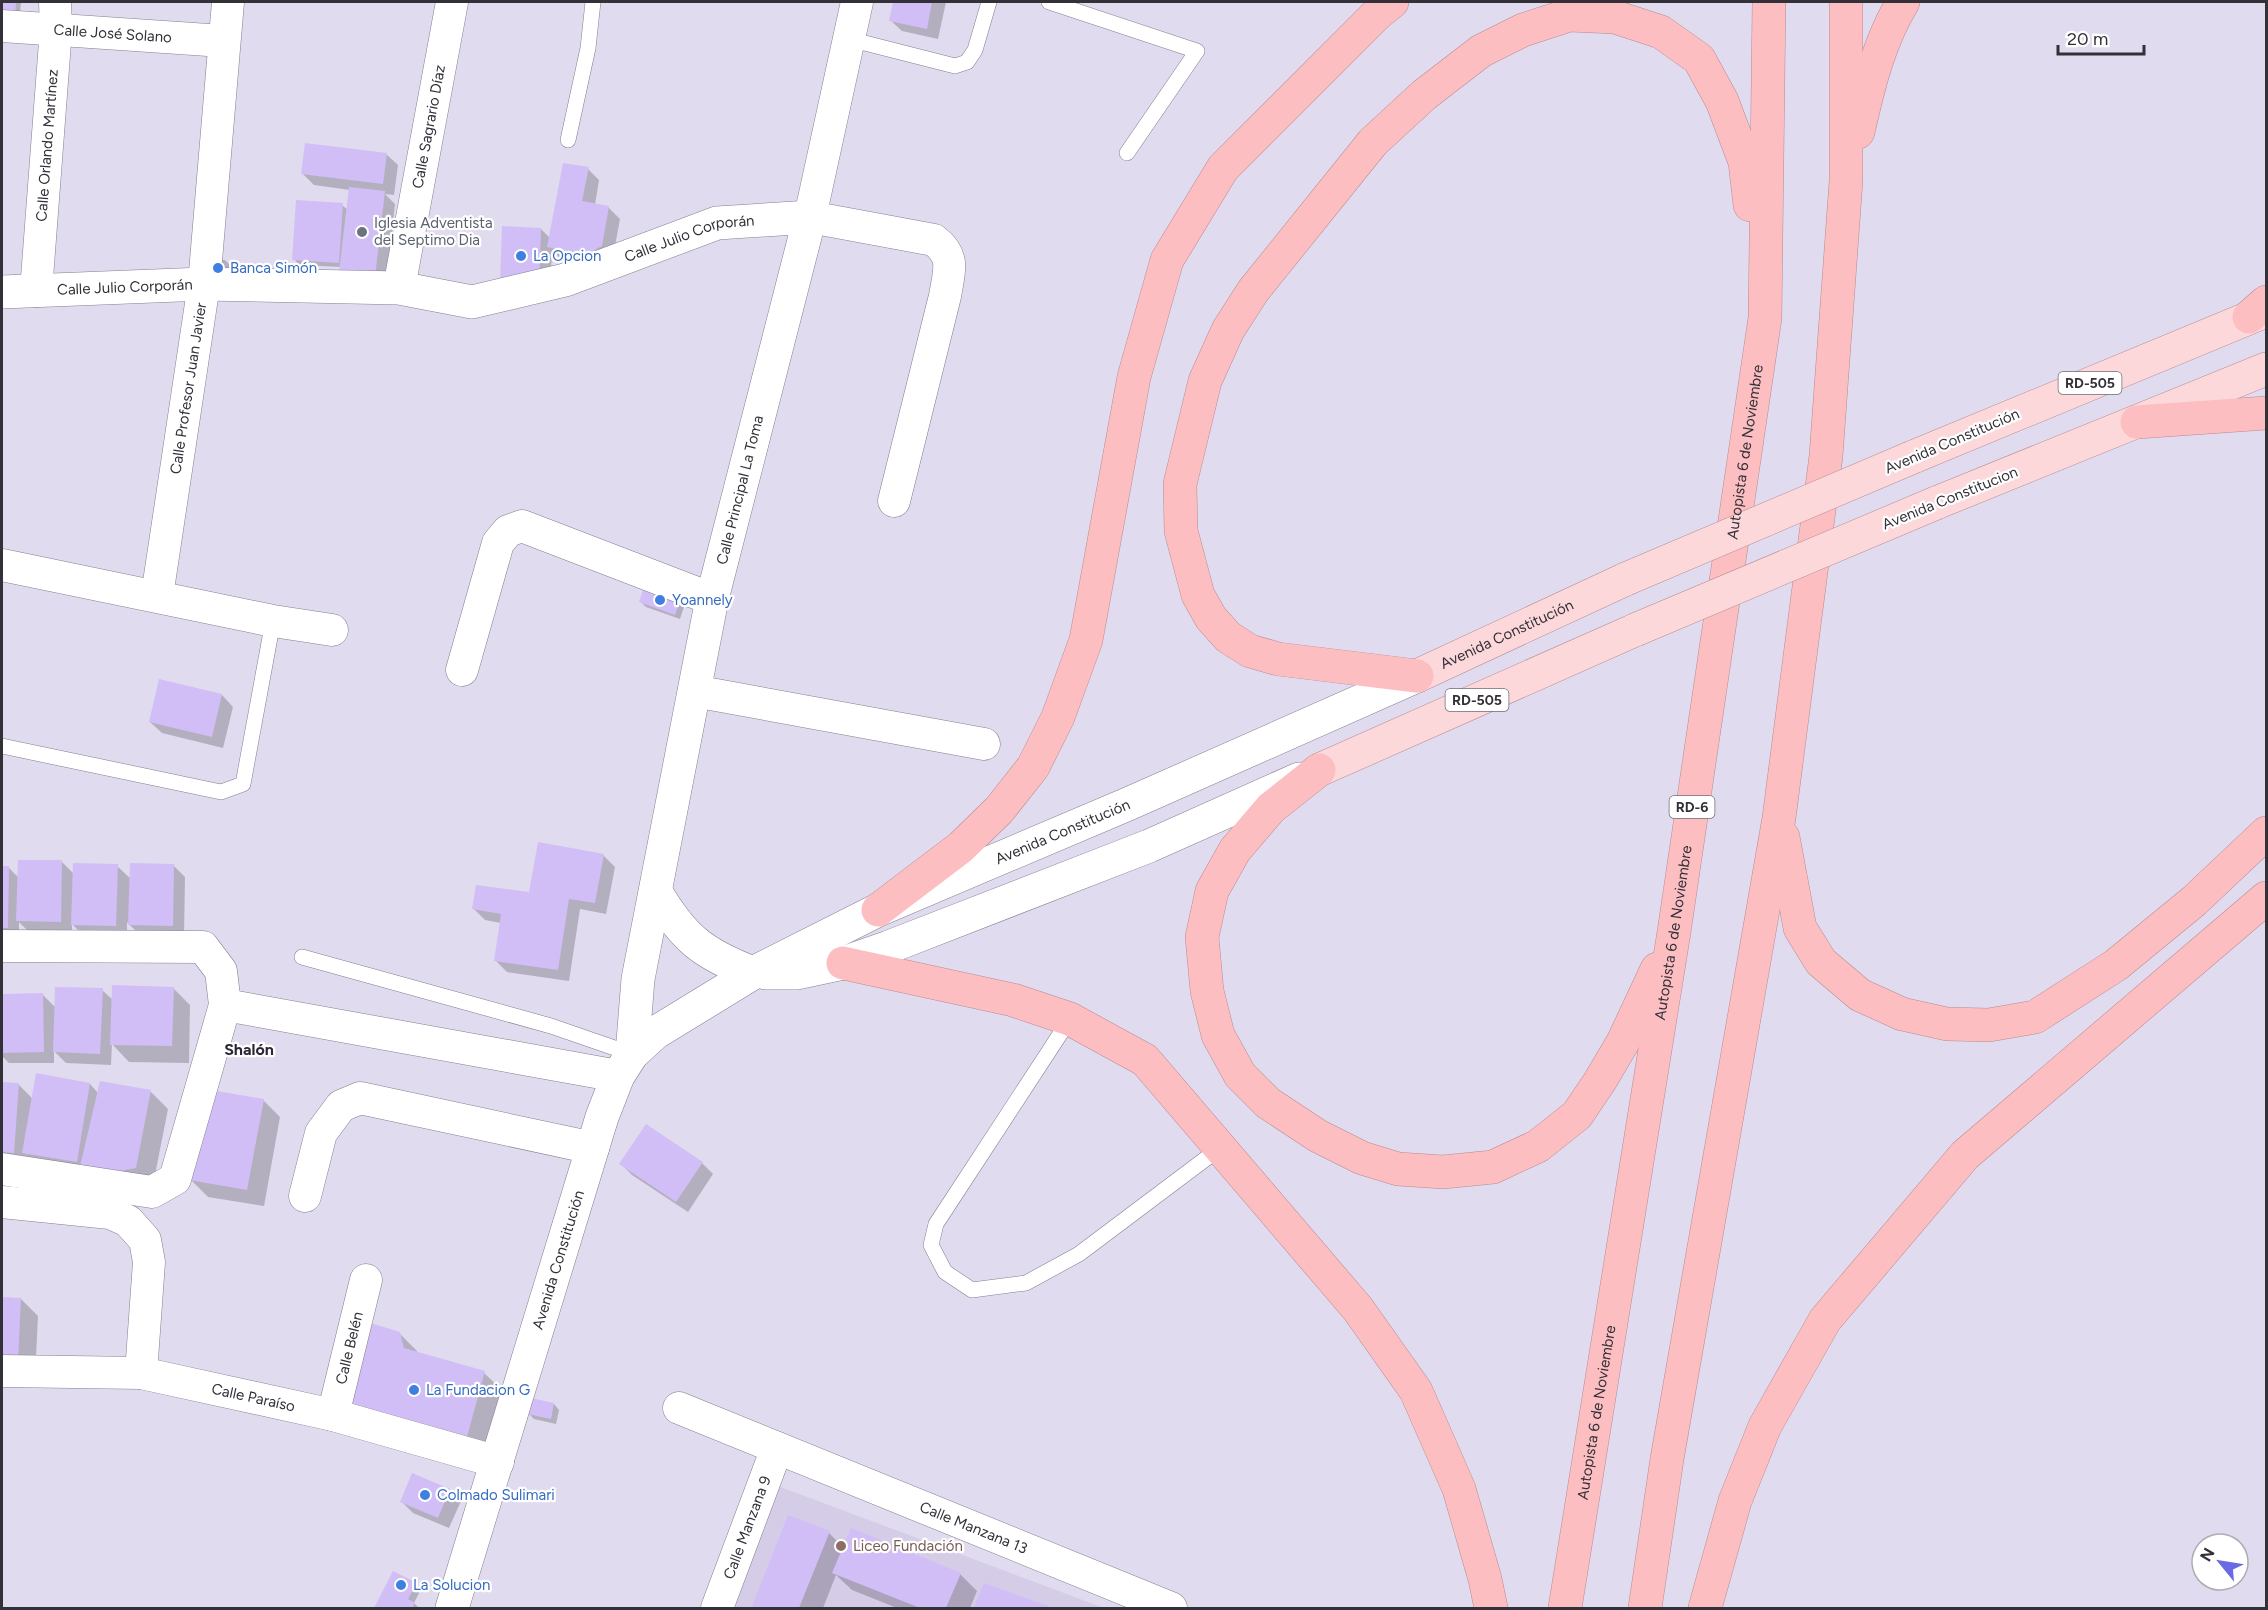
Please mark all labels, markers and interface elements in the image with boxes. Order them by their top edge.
scale bar [2058,18,2144,56]
street label: Calle José Solano [53,21,173,47]
text: 20 m [2067,28,2108,50]
street label: Calle Sagrario Díaz [409,64,449,190]
street label: Calle Orlando Martínez [32,69,62,222]
street label: Calle Julio Corporán [622,212,755,266]
place label: Iglesia Adventista del Septimo Dia [374,214,493,249]
marker: Iglesia Adventista del Septimo Dia [355,225,369,239]
place label: La Opcion [533,247,601,265]
marker: La Opcion [514,249,528,263]
place label: Banca Simón [230,259,317,277]
marker: Banca Simón [211,261,225,275]
street label: Calle Julio Corporán [57,275,193,299]
street label: Calle Profesor Juan Javier [166,301,210,475]
street label: Autopista 6 de Noviembre [1723,363,1767,541]
road number: RD-505 [2058,372,2122,394]
street label: Avenida Constitución [1882,404,2022,478]
street label: Calle Principal La Toma [713,413,767,567]
street label: Avenida Constitucion [1880,463,2020,533]
place label: Yoannely [672,591,733,609]
marker: Yoannely [653,593,667,607]
street label: Avenida Constitución [1437,596,1576,673]
road number: RD-505 [1446,689,1508,711]
street label: Avenida Constitución [992,795,1133,868]
road number: RD-6 [1670,796,1714,818]
street label: Autopista 6 de Noviembre [1651,844,1696,1021]
district label: Shalón [224,1040,274,1059]
street label: Avenida Constitución [529,1188,588,1332]
street label: Calle Belén [332,1310,367,1386]
street label: Autopista 6 de Noviembre [1574,1324,1619,1501]
street label: Calle Paraíso [210,1380,297,1416]
place label: La Fundacion G [426,1381,530,1399]
marker: La Fundacion G [407,1383,421,1397]
street label: Calle Manzana 9 [720,1473,775,1582]
place label: Colmado Sulimari [437,1486,555,1504]
marker: Colmado Sulimari [418,1488,432,1502]
street label: Calle Manzana 13 [917,1498,1030,1558]
north arrow [2190,1532,2250,1592]
place label: Liceo Fundación [853,1537,963,1555]
marker: Liceo Fundación [834,1539,848,1553]
text: N [2196,1545,2219,1565]
place label: La Solucion [413,1576,490,1594]
marker: La Solucion [394,1578,408,1592]

